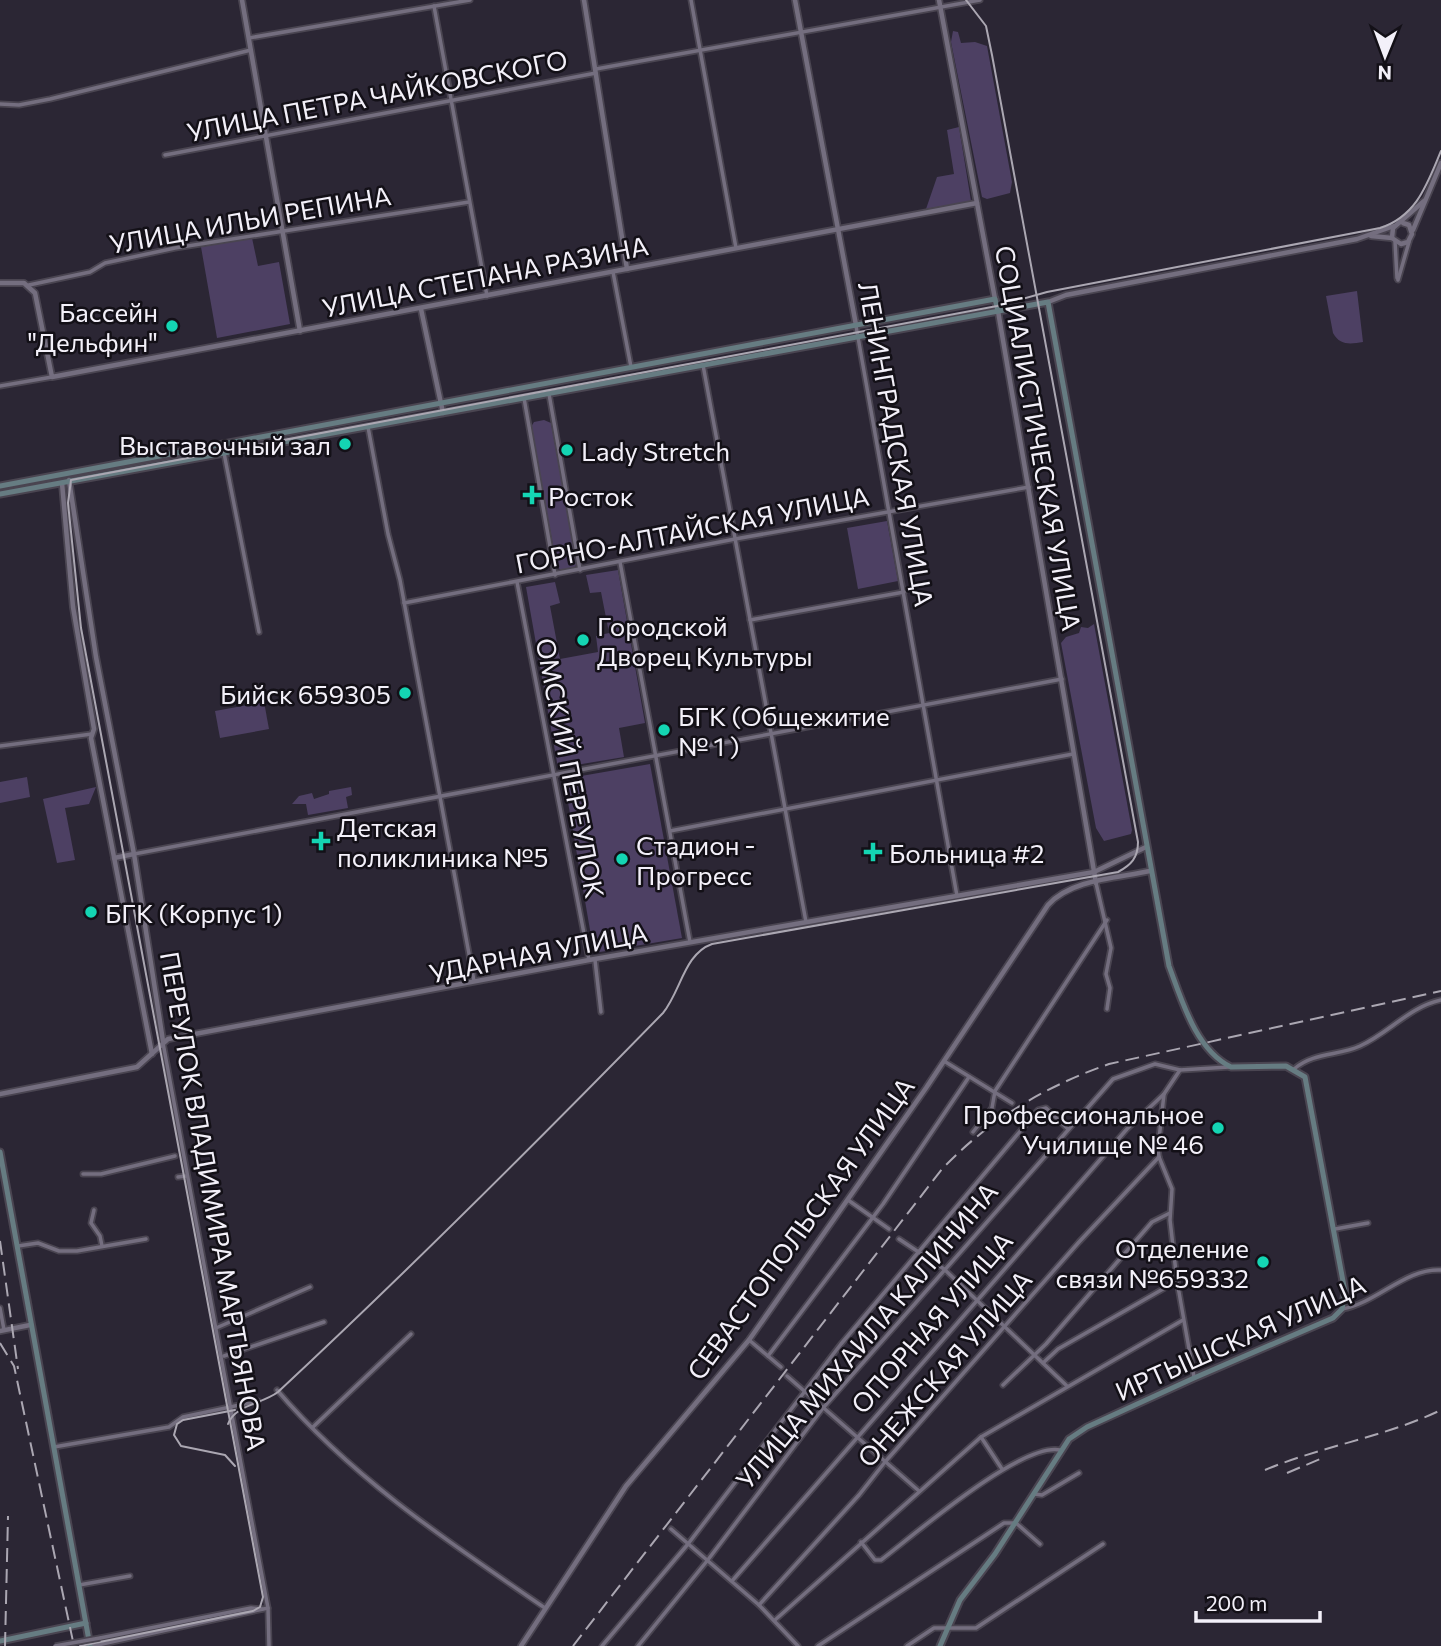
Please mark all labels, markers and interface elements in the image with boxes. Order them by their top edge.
north arrow [1350,21,1420,91]
street label: УЛИЦА ПЕТРА ЧАЙКОВСКОГО [184,43,570,147]
text: N [1377,62,1392,85]
street label: УЛИЦА ИЛЬИ РЕПИНА [107,179,393,259]
street label: УЛИЦА СТЕПАНА РАЗИНА [319,229,651,323]
street label: СОЦИАЛИСТИЧЕСКАЯ УЛИЦА [990,243,1088,633]
street label: ЛЕНИНГРАДСКАЯ УЛИЦА [853,279,941,609]
place label: Бассейн "Дельфин" [27,296,158,357]
marker: Бассейн "Дельфин" [164,318,180,334]
place label: Выставочный зал [119,429,331,460]
place label: Lady Stretch [581,435,730,466]
marker: Выставочный зал [337,436,353,452]
marker: Lady Stretch [559,442,575,458]
street label: ГОРНО-АЛТАЙСКАЯ УЛИЦА [512,479,872,579]
place label: Росток [548,480,634,511]
marker: Росток [522,485,542,505]
place label: Городской Дворец Культуры [597,610,813,671]
marker: Городской Дворец Культуры [575,632,591,648]
street label: ОМСКИЙ ПЕРЕУЛОК [531,635,611,901]
place label: Бийск 659305 [220,678,391,709]
marker: Бийск 659305 [397,685,413,701]
place label: БГК (Общежитие № 1 ) [678,700,890,761]
marker: БГК (Общежитие № 1 ) [656,722,672,738]
place label: Детская поликлиника №5 [337,811,548,872]
place label: Стадион - Прогресс [636,829,756,890]
marker: Детская поликлиника №5 [311,831,331,851]
place label: Больница #2 [889,837,1045,868]
marker: Больница #2 [863,842,883,862]
marker: Стадион - Прогресс [614,851,630,867]
place label: БГК (Корпус 1) [105,897,282,928]
marker: БГК (Корпус 1) [83,904,99,920]
street label: УДАРНАЯ УЛИЦА [426,916,650,988]
street label: ПЕРЕУЛОК ВЛАДИМИРА МАРТЬЯНОВА [155,949,273,1453]
street label: СЕВАСТОПОЛЬСКАЯ УЛИЦА [680,1071,920,1385]
place label: Профессиональное Училище № 46 [963,1098,1204,1159]
marker: Профессиональное Училище № 46 [1210,1120,1226,1136]
street label: УЛИЦА МИХАИЛА КАЛИНИНА [729,1176,1003,1494]
street label: ОПОРНАЯ УЛИЦА [844,1225,1018,1419]
place label: Отделение связи №659332 [1055,1232,1249,1293]
marker: Отделение связи №659332 [1255,1254,1271,1270]
street label: ОНЕЖСКАЯ УЛИЦА [850,1264,1038,1472]
street label: ИРТЫШСКАЯ УЛИЦА [1110,1268,1370,1406]
scale bar [1196,1580,1320,1624]
text: 200 m [1206,1590,1267,1615]

